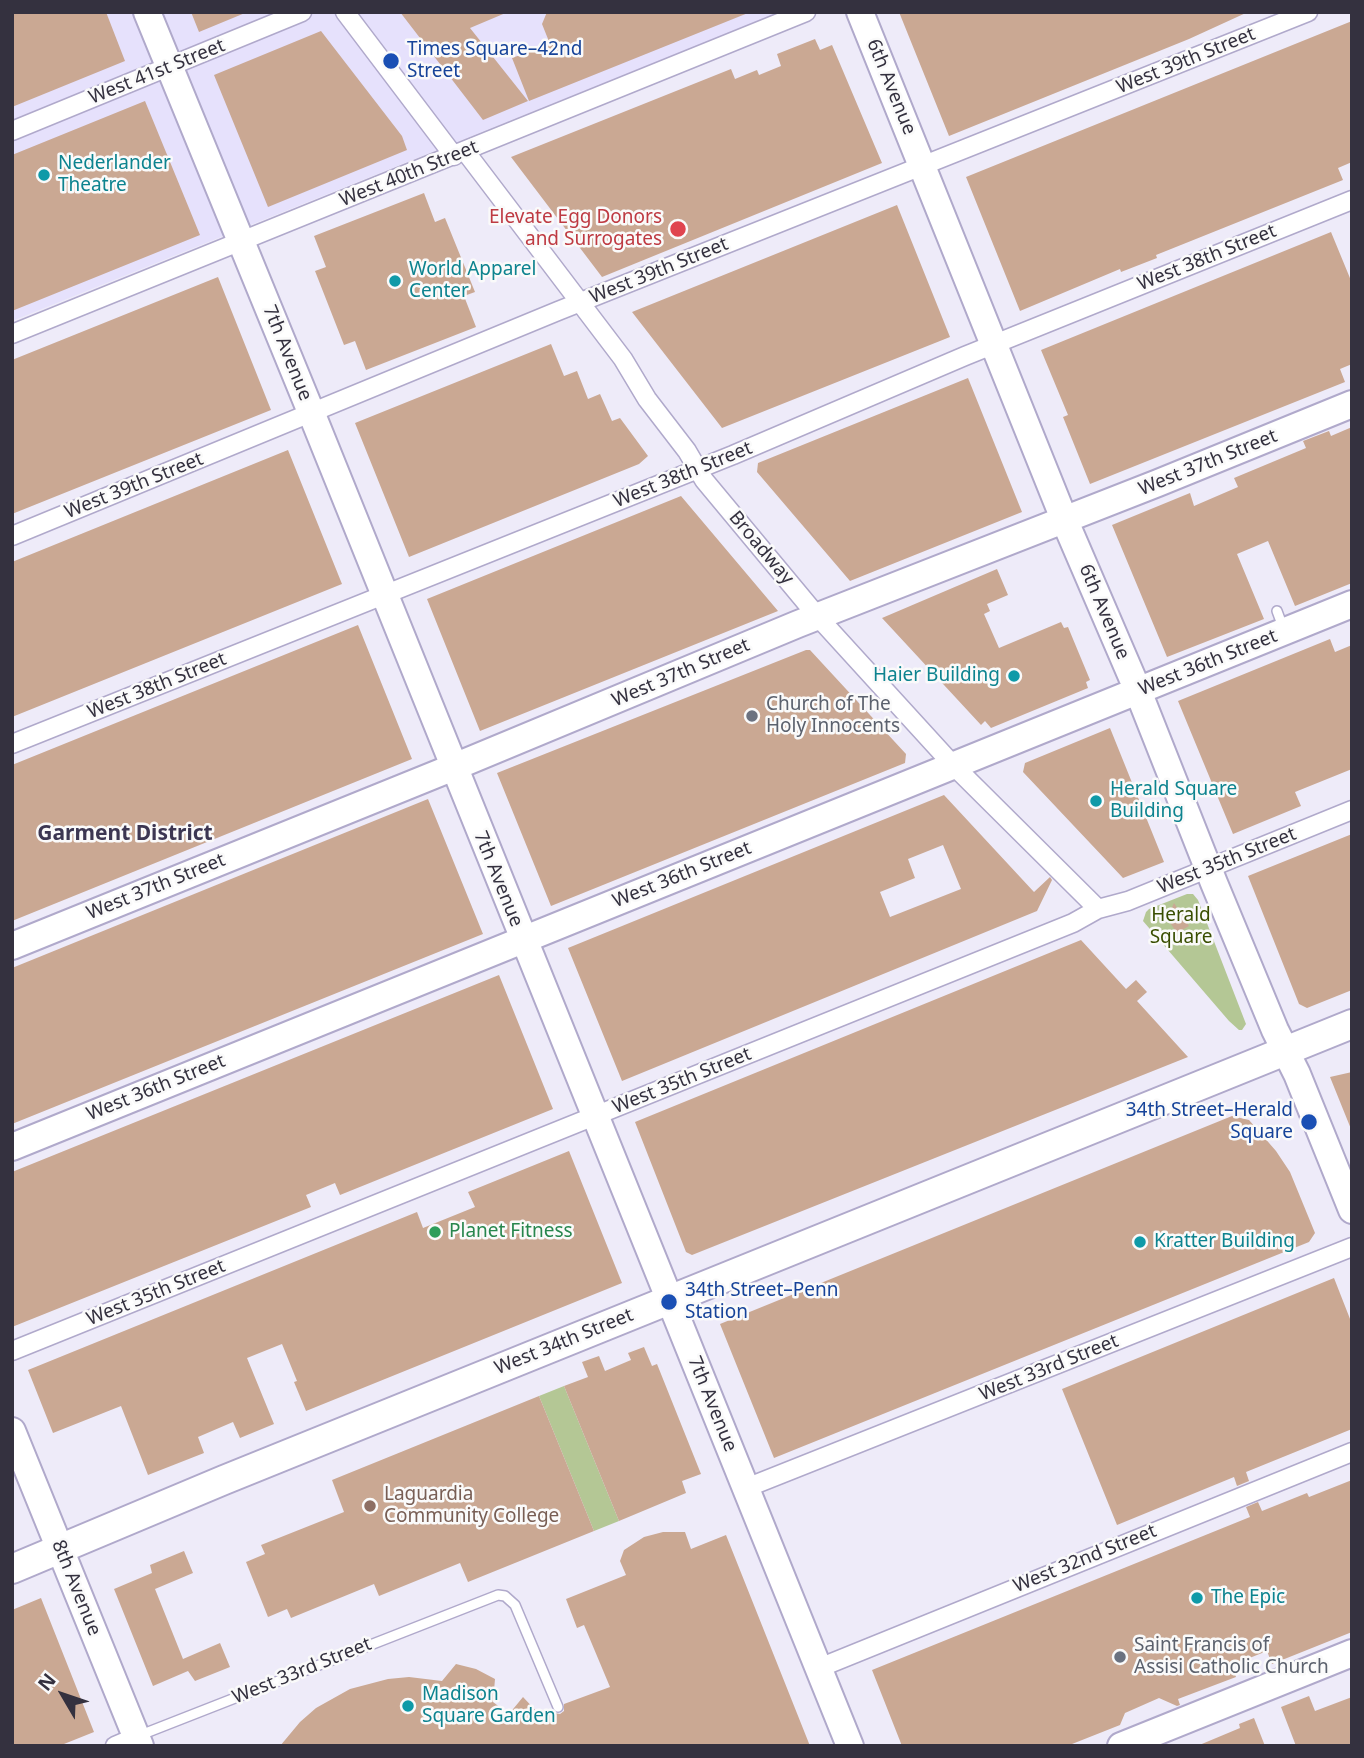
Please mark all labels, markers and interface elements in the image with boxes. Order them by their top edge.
street label: West 39th Street [1113,23,1259,99]
street label: West 41st Street [86,34,228,110]
street label: 6th Avenue [861,36,921,138]
place label: Times Square–42nd Street [407,39,582,83]
marker: Times Square–42nd Street [381,51,401,71]
street label: West 40th Street [336,136,482,212]
place label: Nederlander Theatre [58,153,171,197]
marker: Nederlander Theatre [36,167,52,183]
place label: Elevate Egg Donors and Surrogates [489,207,662,251]
marker: Elevate Egg Donors and Surrogates [668,219,688,239]
street label: West 38th Street [1134,220,1280,296]
street label: West 39th Street [586,233,732,309]
place label: World Apparel Center [409,259,536,303]
marker: World Apparel Center [387,273,403,289]
street label: 7th Avenue [257,302,317,404]
street label: West 37th Street [1135,425,1281,501]
street label: West 38th Street [610,437,756,513]
street label: West 39th Street [61,448,207,524]
street label: Broadway [724,507,798,589]
street label: 6th Avenue [1074,561,1134,663]
street label: West 36th Street [1135,625,1281,701]
street label: West 37th Street [609,634,753,712]
street label: West 38th Street [84,648,230,724]
place label: Haier Building [873,665,1000,687]
marker: Haier Building [1006,668,1022,684]
place label: Church of The Holy Innocents [766,694,900,738]
marker: Church of The Holy Innocents [744,708,760,724]
place label: Herald Square Building [1110,779,1237,823]
marker: Herald Square Building [1088,793,1104,809]
district label: Garment District [37,821,213,847]
street label: West 35th Street [1154,823,1300,899]
street label: 7th Avenue [468,828,528,930]
street label: West 36th Street [609,837,755,913]
street label: West 37th Street [83,849,229,925]
park label: Herald Square [1150,905,1212,949]
street label: West 35th Street [609,1043,755,1119]
street label: West 36th Street [83,1050,229,1126]
place label: 34th Street–Herald Square [1126,1100,1293,1144]
marker: 34th Street–Herald Square [1299,1112,1319,1132]
place label: Planet Fitness [449,1221,573,1243]
marker: Planet Fitness [427,1224,443,1240]
place label: Kratter Building [1154,1231,1295,1253]
marker: Kratter Building [1132,1234,1148,1250]
street label: West 35th Street [83,1255,229,1331]
place label: 34th Street–Penn Station [685,1280,839,1324]
marker: 34th Street–Penn Station [659,1292,679,1312]
street label: West 34th Street [491,1304,637,1380]
street label: West 33rd Street [976,1330,1122,1406]
street label: 7th Avenue [682,1353,742,1455]
place label: Laguardia Community College [384,1484,559,1528]
marker: Laguardia Community College [362,1498,378,1514]
street label: West 32nd Street [1010,1520,1160,1598]
street label: 8th Avenue [46,1537,106,1639]
place label: The Epic [1211,1587,1285,1609]
marker: The Epic [1189,1590,1205,1606]
street label: West 33rd Street [229,1633,375,1709]
place label: Saint Francis of Assisi Catholic Church [1134,1635,1329,1679]
marker: Saint Francis of Assisi Catholic Church [1112,1649,1128,1665]
north arrow [28,1660,98,1730]
text: N [32,1668,62,1696]
place label: Madison Square Garden [422,1684,556,1728]
marker: Madison Square Garden [400,1698,416,1714]

